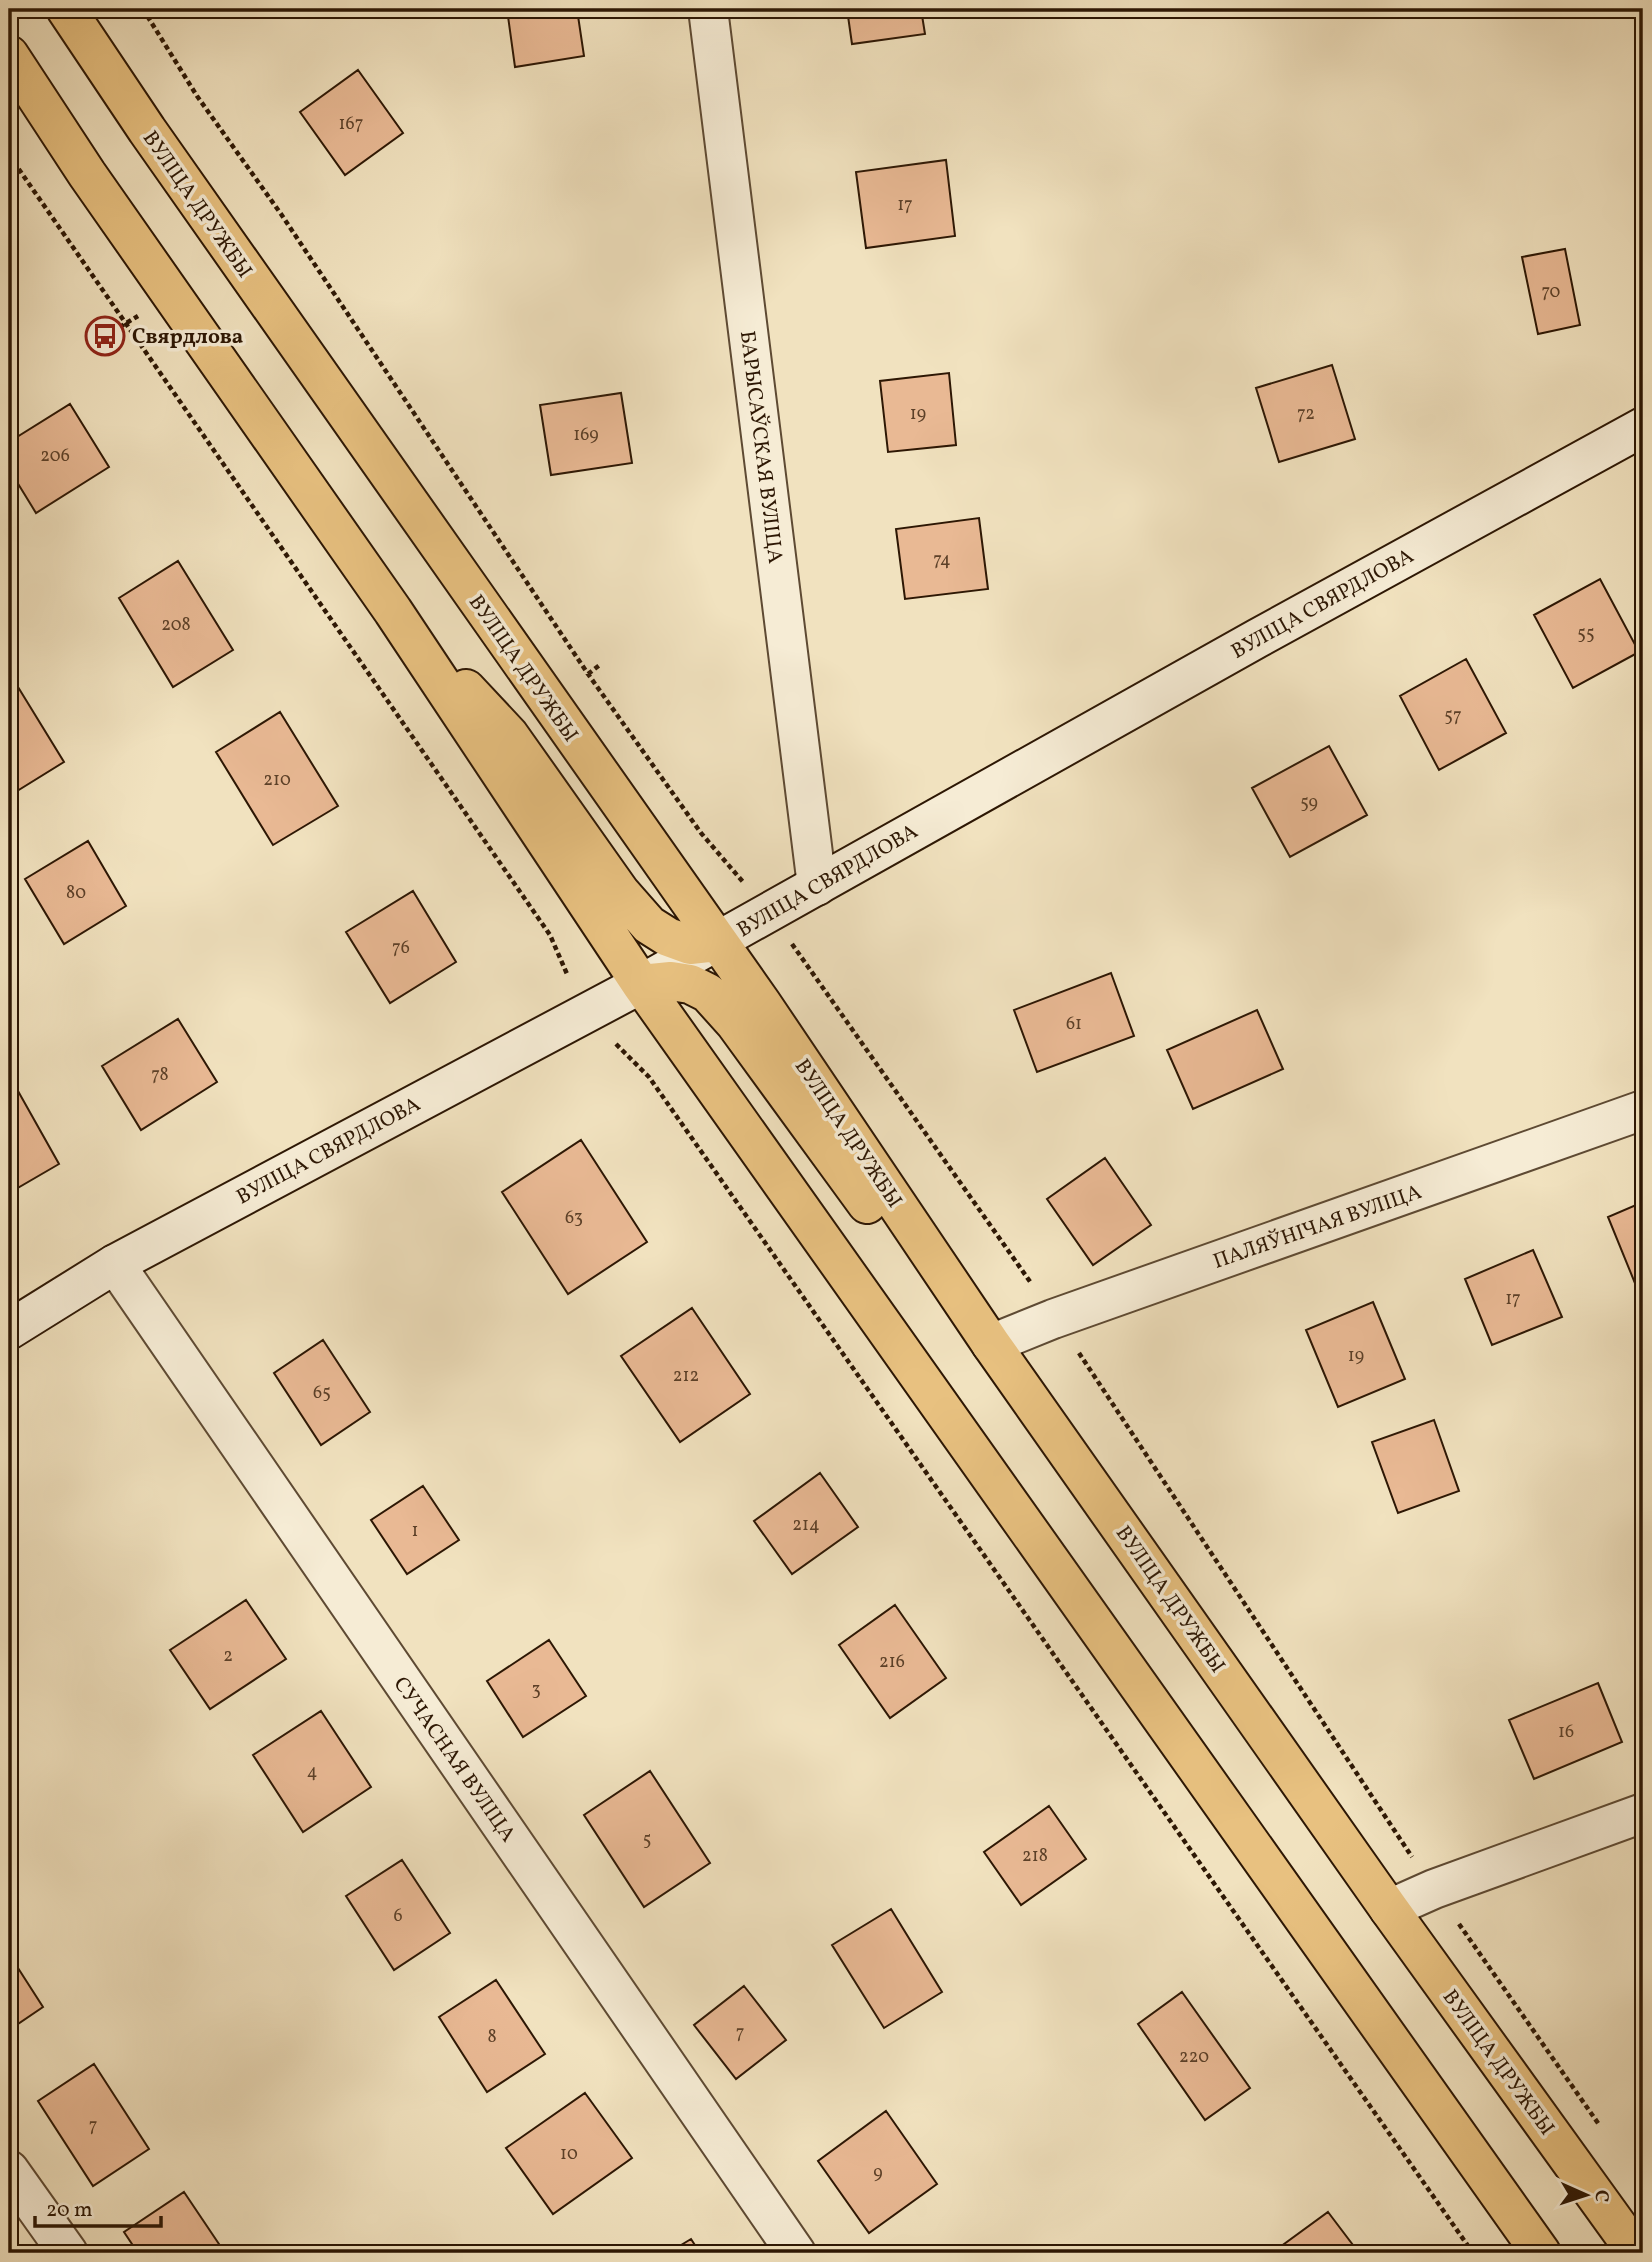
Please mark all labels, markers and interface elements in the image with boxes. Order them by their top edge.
house number: 167 [339,112,363,137]
street label: ВУЛІЦА ДРУЖБЫ [135,125,259,284]
house number: 17 [897,193,913,218]
house number: 70 [1542,280,1561,305]
bus stop icon: Свярдлова [84,315,126,357]
place label: Свярдлова [132,323,243,352]
street label: БАРЫСАЎСКАЯ ВУЛІЦА [732,329,789,565]
house number: 19 [910,402,926,427]
house number: 72 [1297,402,1315,427]
house number: 169 [573,423,599,448]
house number: 206 [40,444,70,469]
street label: ВУЛІЦА СВЯРДЛОВА [1226,542,1419,667]
house number: 74 [933,548,951,573]
street label: ВУЛІЦА ДРУЖБЫ [461,589,585,748]
house number: 208 [161,613,191,638]
house number: 55 [1577,622,1595,647]
house number: 57 [1444,704,1462,729]
house number: 210 [263,768,291,793]
house number: 59 [1300,791,1318,816]
street label: ВУЛІЦА СВЯРДЛОВА [732,818,924,945]
house number: 80 [66,881,86,906]
house number: 76 [392,936,410,961]
house number: 61 [1066,1012,1082,1037]
street label: ВУЛІЦА ДРУЖБЫ [787,1054,908,1214]
house number: 78 [151,1063,169,1088]
street label: ВУЛІЦА СВЯРДЛОВА [232,1090,426,1212]
street label: ПАЛЯЎНІЧАЯ ВУЛІЦА [1209,1178,1426,1277]
house number: 63 [565,1206,583,1231]
house number: 17 [1505,1287,1521,1312]
house number: 19 [1348,1344,1364,1369]
house number: 212 [673,1364,699,1389]
house number: 65 [313,1381,331,1406]
house number: 214 [792,1513,820,1538]
house number: 1 [412,1519,418,1544]
street label: ВУЛІЦА ДРУЖБЫ [1108,1520,1232,1679]
house number: 2 [223,1644,233,1669]
house number: 216 [879,1650,905,1675]
street label: СУЧАСНАЯ ВУЛІЦА [386,1671,522,1849]
house number: 3 [531,1678,541,1703]
house number: 16 [1558,1720,1574,1745]
house number: 4 [307,1760,317,1785]
house number: 5 [643,1828,651,1853]
house number: 218 [1022,1844,1048,1869]
house number: 6 [393,1904,403,1929]
street label: ВУЛІЦА ДРУЖБЫ [1435,1984,1561,2142]
house number: 7 [736,2021,744,2046]
house number: 8 [487,2025,497,2050]
house number: 220 [1179,2045,1209,2070]
house number: 7 [89,2114,97,2139]
house number: 10 [560,2142,578,2167]
north arrow [1550,2160,1620,2230]
house number: 9 [873,2161,883,2186]
scale bar [35,2185,161,2229]
text: С [1588,2189,1614,2203]
text: 20 m [46,2196,92,2225]

